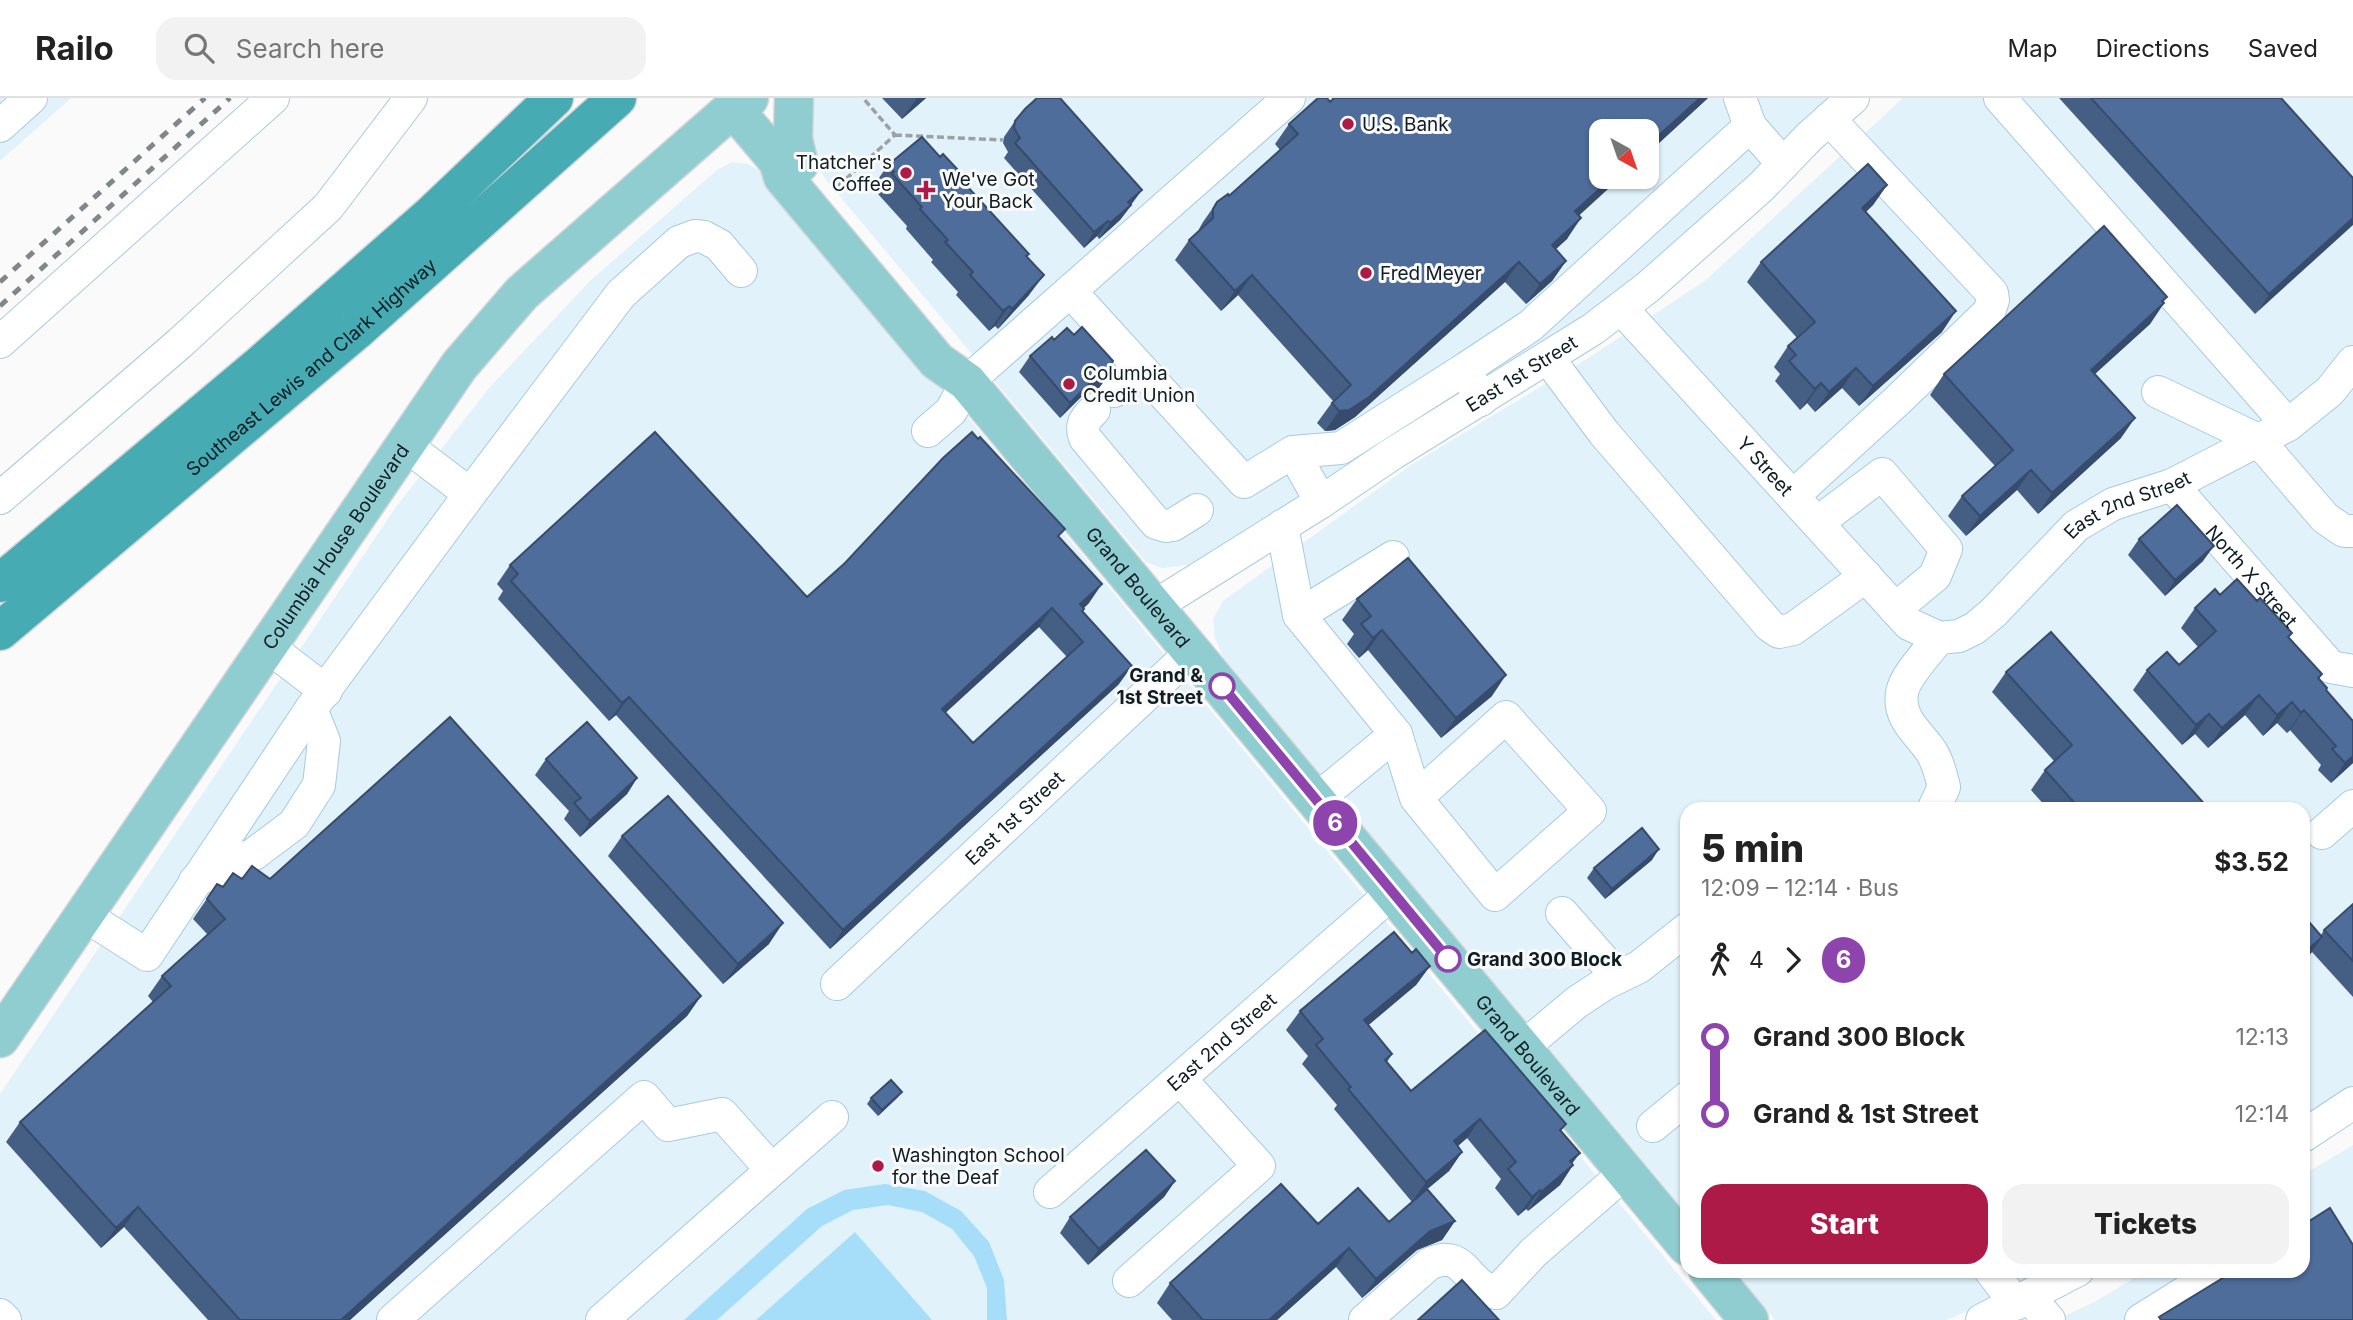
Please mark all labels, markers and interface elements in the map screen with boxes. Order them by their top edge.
search box [156,17,646,80]
text: Railo [35,28,114,68]
icon: search [180,29,218,67]
text: Search here [236,33,384,64]
text: Map [2008,34,2057,63]
text: Directions [2095,34,2210,63]
text: Saved [2248,34,2318,63]
place label: U.S. Bank [1362,113,1449,136]
marker: U.S. Bank [1340,116,1356,132]
north arrow [1589,119,1659,189]
map controls [1589,119,1659,189]
place label: Thatcher's Coffee [796,151,892,196]
marker: Thatcher's Coffee [898,165,914,181]
place label: We've Got Your Back [942,168,1035,213]
marker: We've Got Your Back [916,180,936,200]
street label: Southeast Lewis and Clark Highway [181,253,441,481]
place label: Fred Meyer [1380,262,1482,285]
marker: Fred Meyer [1358,265,1374,281]
street label: East 1st Street [1462,330,1581,417]
place label: Columbia Credit Union [1083,362,1195,407]
marker: Columbia Credit Union [1061,376,1077,392]
street label: Y Street [1732,432,1798,500]
street label: Columbia House Boulevard [257,440,414,654]
street label: East 2nd Street [2059,466,2194,543]
street label: North X Street [2201,520,2302,632]
street label: Grand Boulevard [1081,522,1195,652]
place label: Grand & 1st Street [1116,664,1203,709]
marker: Grand & 1st Street [1209,673,1235,699]
street label: East 1st Street [960,766,1069,870]
line badge: 6 [1312,800,1358,846]
text: 6 [1327,808,1343,837]
text: 5 min [1701,825,1804,871]
text: $3.52 [2214,846,2289,877]
text: 12:09 – 12:14 · Bus [1701,874,1899,902]
icon: walk [1701,941,1739,979]
icon: forward [1774,941,1812,979]
text: 6 [1836,945,1851,974]
marker: Grand 300 Block [1435,946,1461,972]
text: 4 [1749,946,1764,974]
place label: Grand 300 Block [1467,948,1622,971]
street label: East 2nd Street [1162,988,1281,1096]
street label: Grand Boulevard [1471,990,1585,1120]
text: Grand 300 Block [1753,1021,1965,1052]
text: 12:13 [2235,1023,2289,1051]
text: Grand & 1st Street [1753,1098,1979,1129]
text: 12:14 [2235,1100,2289,1128]
place label: Washington School for the Deaf [892,1144,1065,1189]
marker: Washington School for the Deaf [870,1158,886,1174]
button: Start [1701,1184,1988,1264]
button: Tickets [2002,1184,2289,1264]

